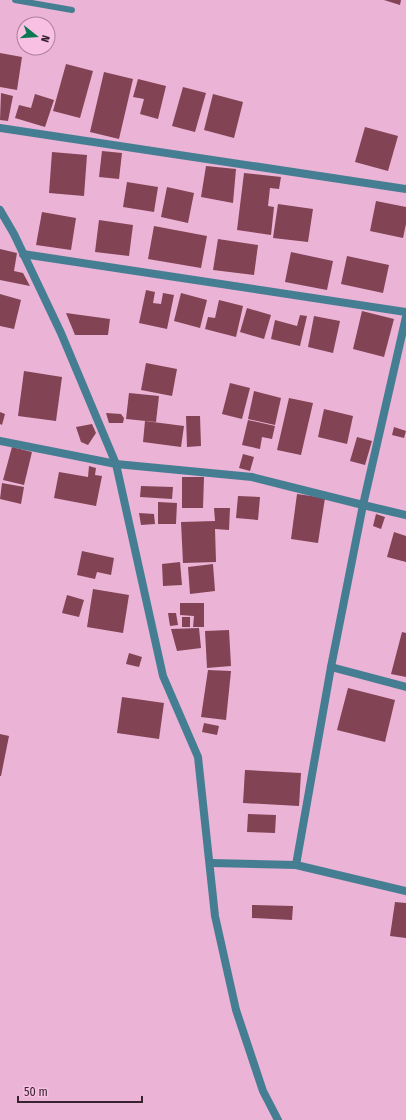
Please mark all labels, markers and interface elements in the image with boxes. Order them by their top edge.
north arrow [16,16,56,56]
text: N [38,34,52,44]
scale bar [18,1078,142,1104]
text: 50 m [24,1085,48,1099]

